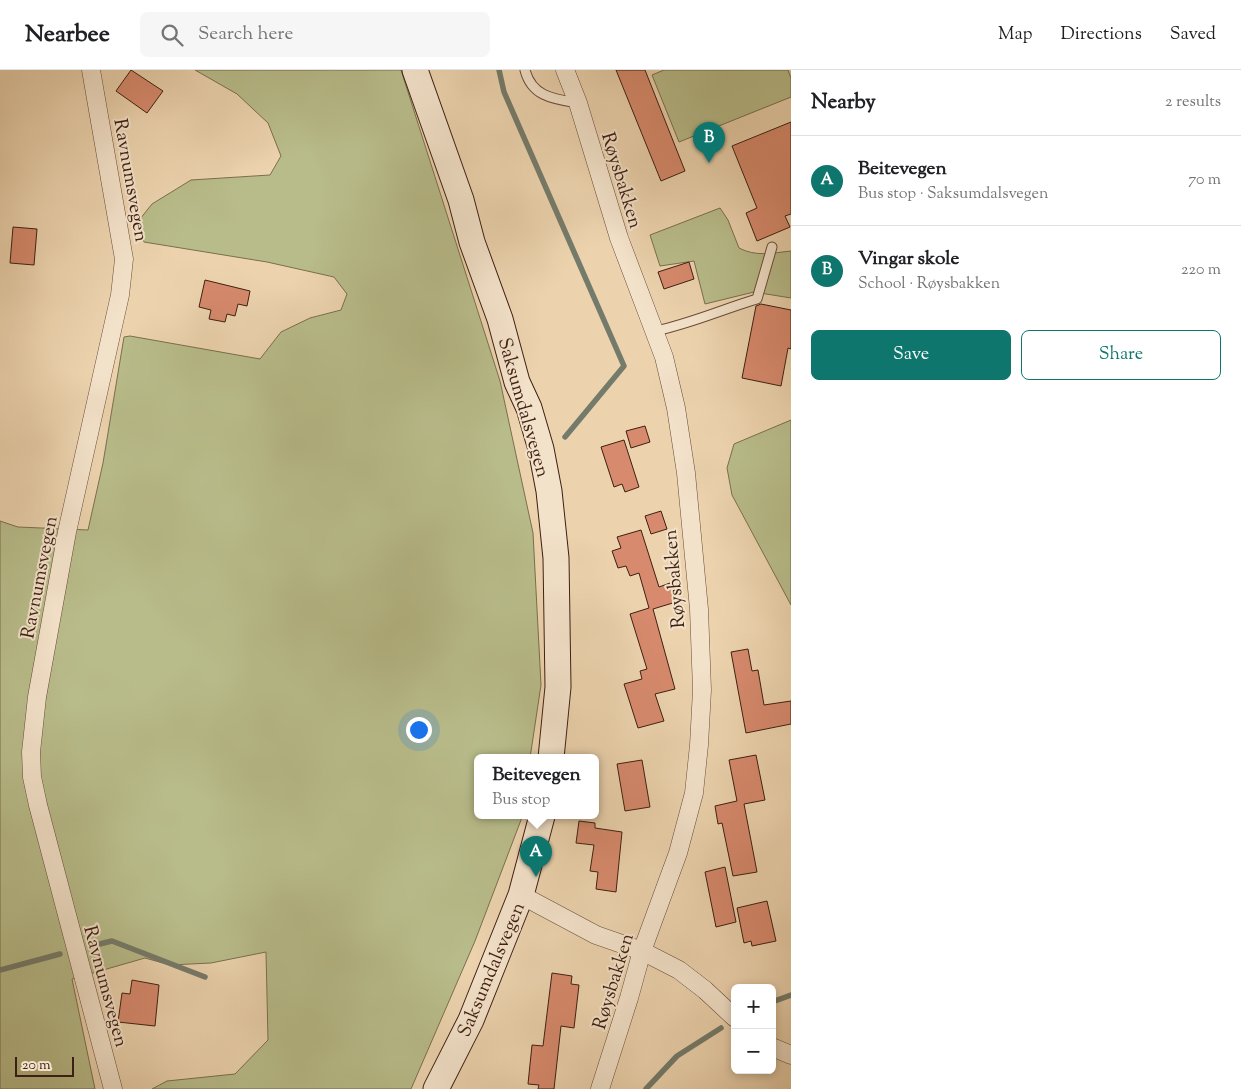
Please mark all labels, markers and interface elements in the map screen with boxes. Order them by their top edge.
search box [140,12,490,57]
text: Nearbee [25,18,110,52]
icon: search [158,21,186,49]
text: Search here [198,21,293,48]
text: Map [998,22,1033,48]
text: Directions [1061,22,1142,48]
text: Saved [1170,22,1216,48]
text: Nearby [811,88,876,118]
text: 2 results [1165,91,1221,114]
street label: Ravnumsvegen [105,117,154,244]
pin: B [693,122,725,163]
street label: Røysbakken [593,129,648,232]
text: Beitevegen [858,156,947,183]
text: A [821,169,834,192]
text: 70 m [1188,169,1221,192]
text: Bus stop · Saksumdalsvegen [858,183,1048,206]
text: Vingar skole [858,246,959,273]
text: B [822,259,832,282]
text: 220 m [1181,259,1221,282]
text: School · Røysbakken [858,273,1000,296]
button: Save [811,330,1011,380]
button: Share [1021,330,1221,380]
street label: Saksumdalsvegen [490,335,555,481]
street label: Ravnumsvegen [15,514,66,641]
street label: Røysbakken [658,528,693,629]
your location [406,717,432,743]
popup [474,754,599,819]
text: Beitevegen [492,762,581,789]
text: Bus stop [492,789,550,812]
pin: A [520,836,552,877]
street label: Saksumdalsvegen [452,898,533,1042]
street label: Ravnumsvegen [75,923,134,1050]
street label: Røysbakken [587,930,642,1033]
map controls [731,984,776,1074]
button: + [731,984,776,1029]
button: − [731,1029,776,1074]
scale bar [15,1054,74,1077]
text: 20 m [22,1056,51,1076]

